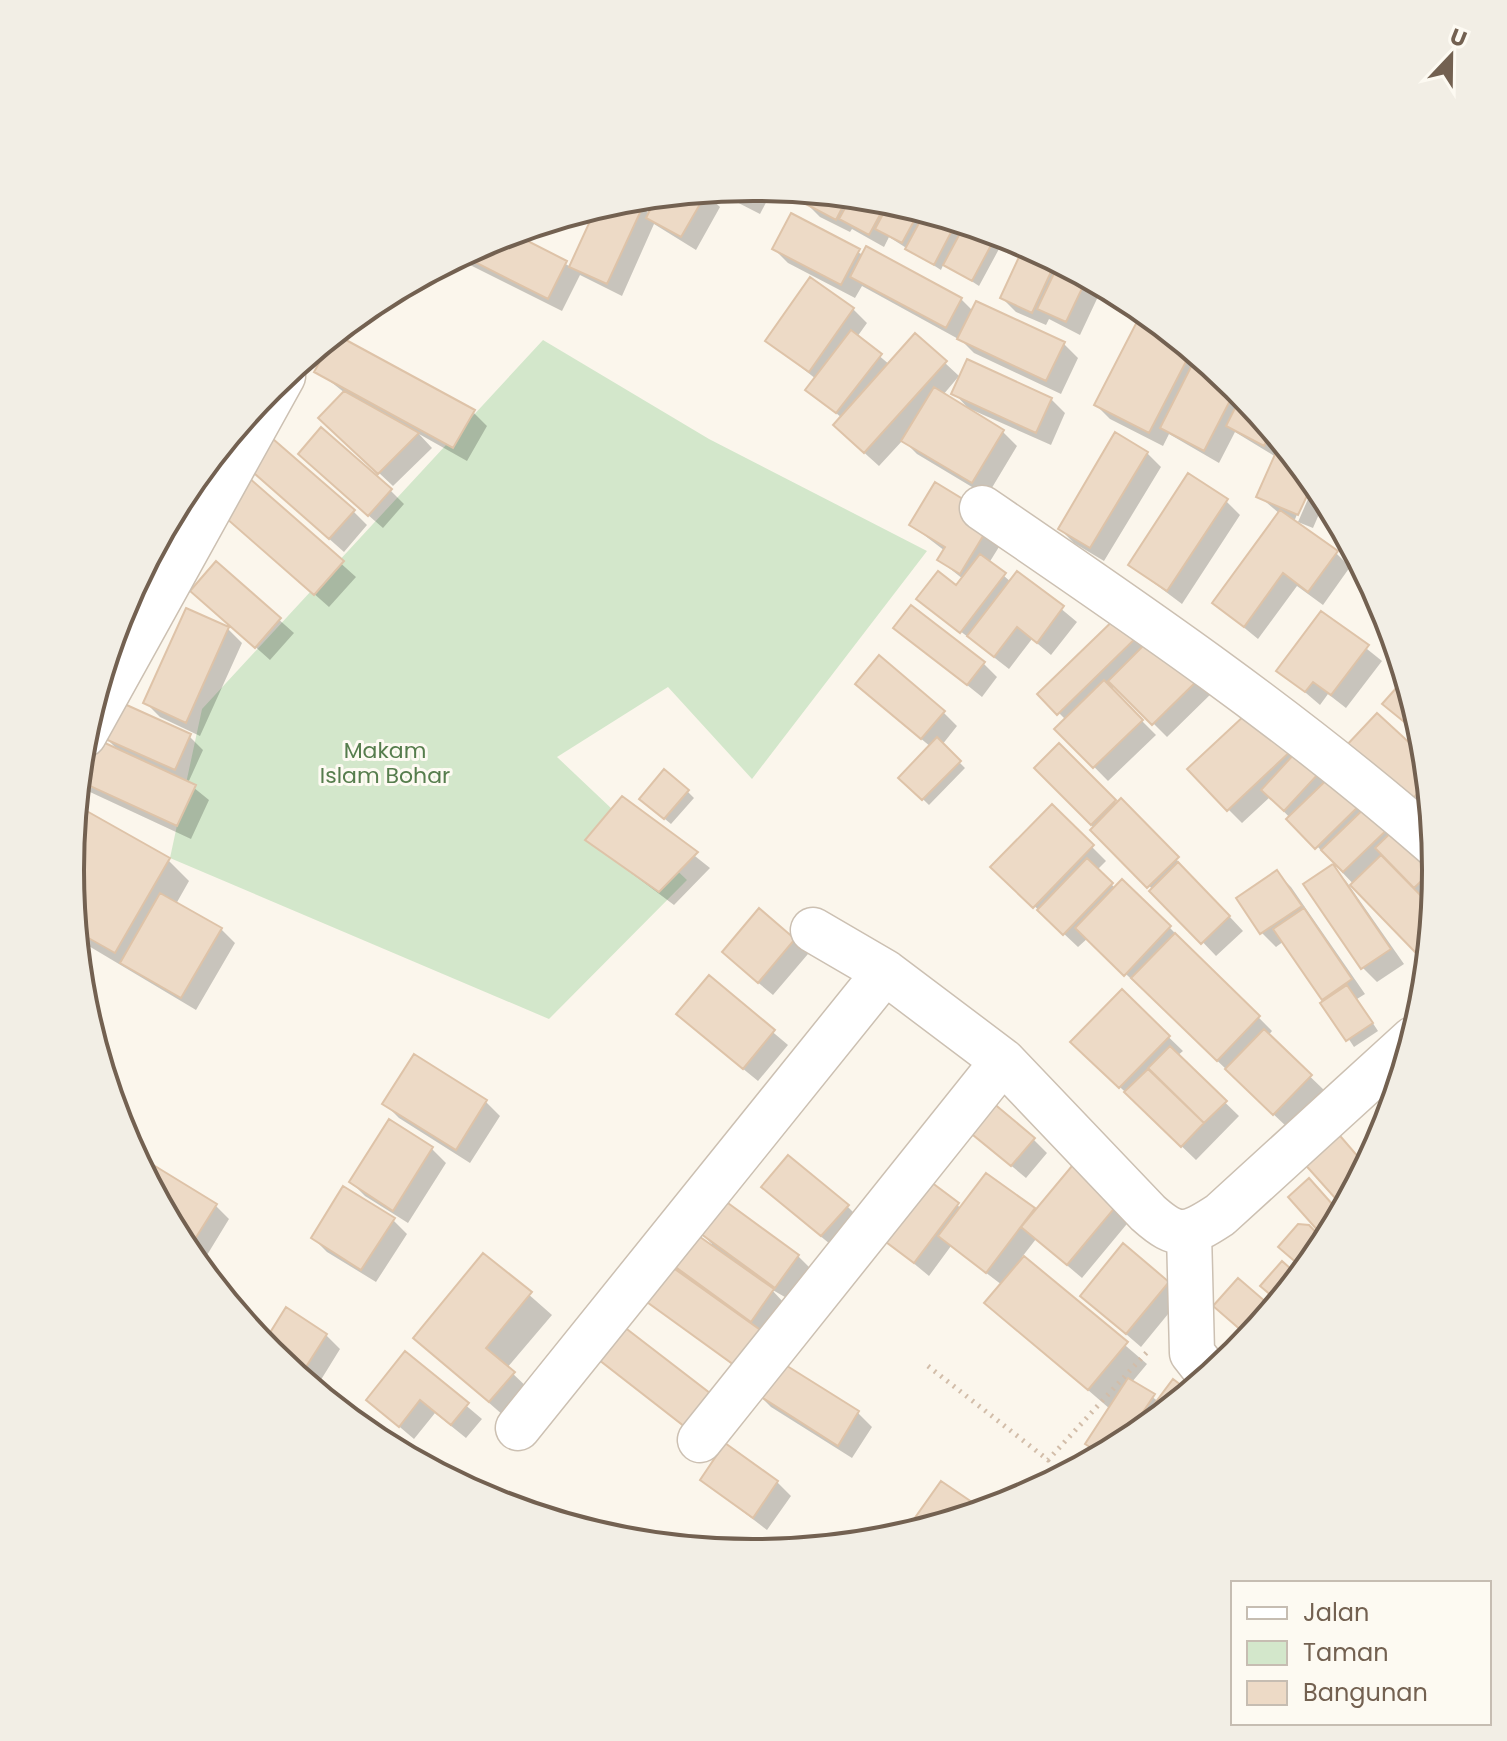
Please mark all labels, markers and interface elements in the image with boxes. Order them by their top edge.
north arrow [1411,16,1491,96]
text: U [1445,21,1471,55]
park label: Makam Islam Bohar [320,735,450,791]
legend [1231,1581,1491,1725]
text: Jalan [1303,1596,1369,1629]
text: Taman [1303,1636,1389,1669]
text: Bangunan [1303,1676,1428,1709]

